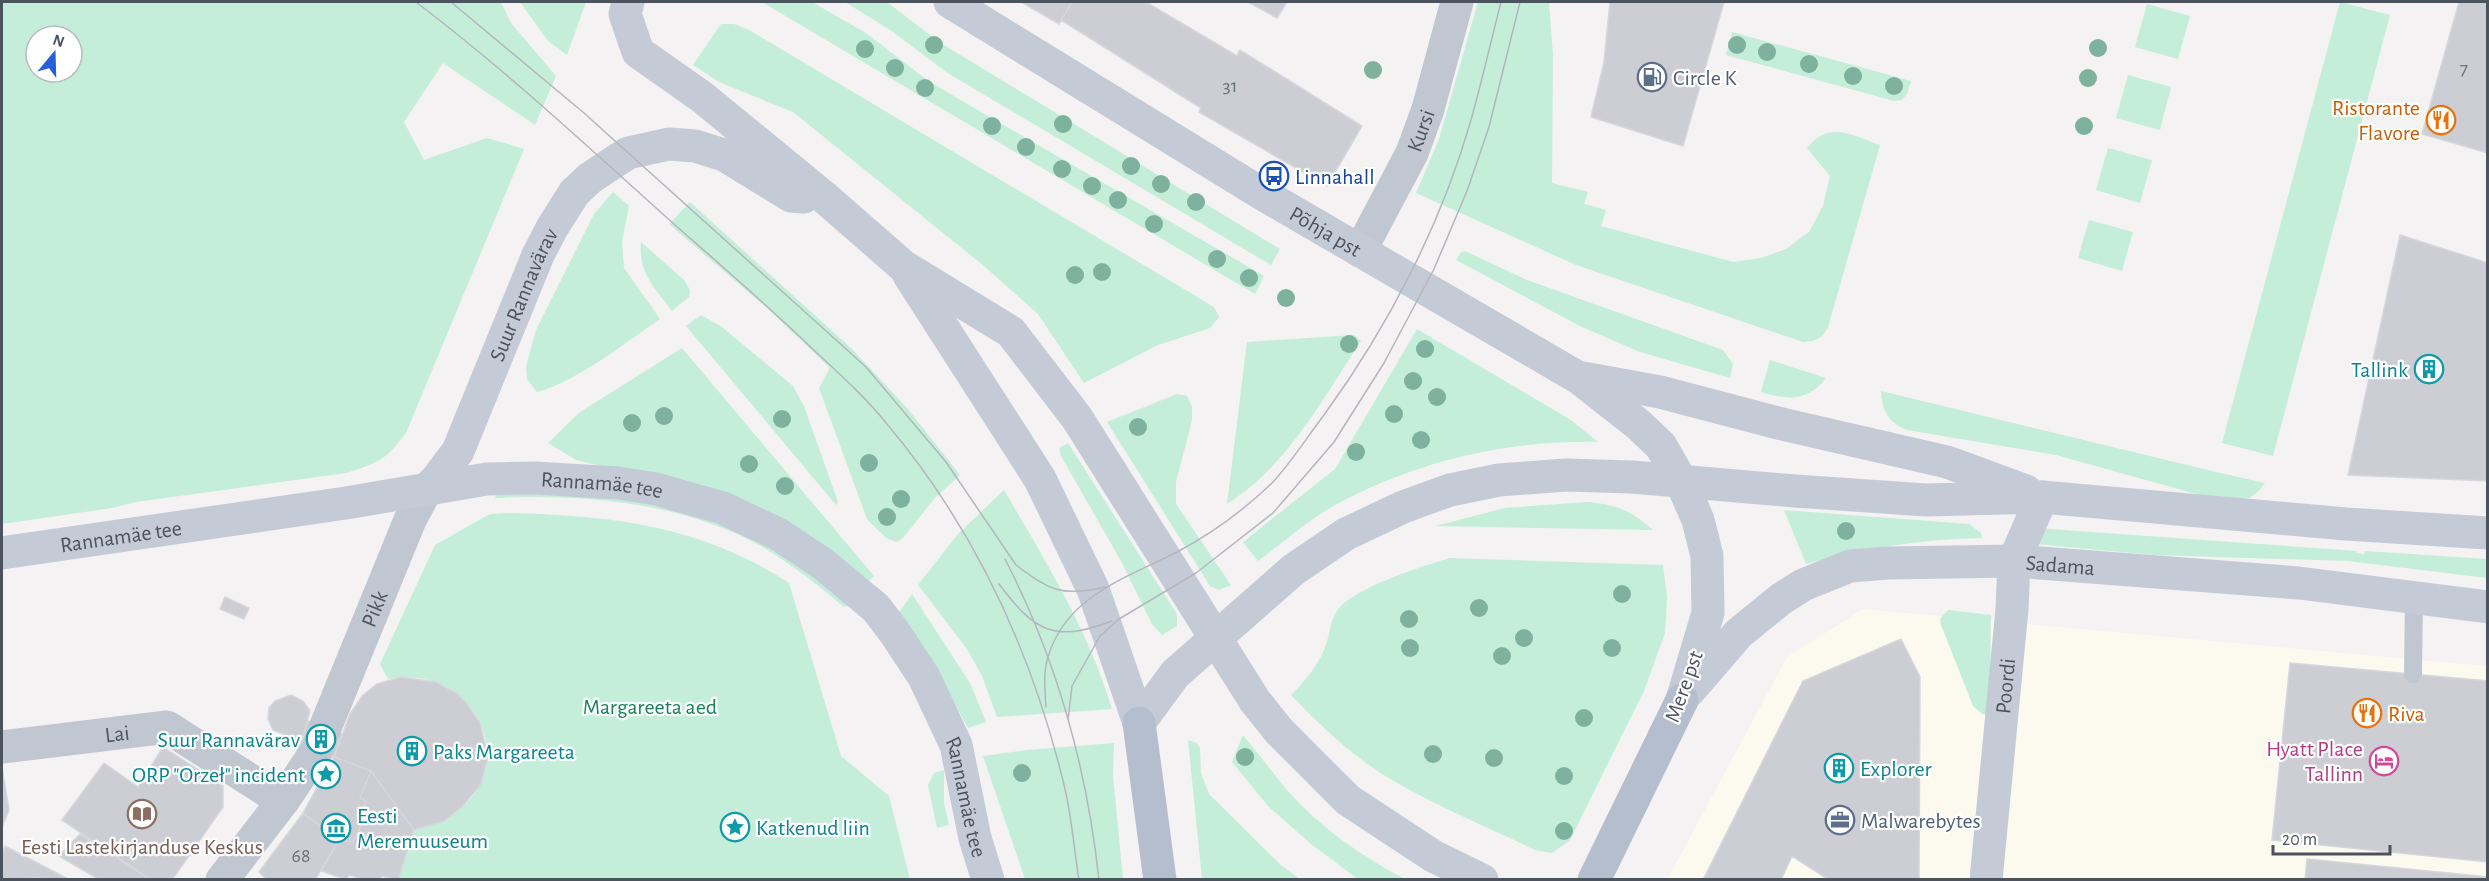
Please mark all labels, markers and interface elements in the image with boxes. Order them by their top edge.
north arrow [24,24,84,84]
text: N [51,31,66,50]
house number: 7 [2460,59,2468,79]
fuel station icon: Circle K [1636,61,1668,93]
place label: Circle K [1673,67,1738,89]
house number: 31 [1222,76,1238,96]
place label: Ristorante Flavore [2332,97,2420,144]
restaurant icon: Ristorante Flavore [2425,104,2457,136]
street label: Kursi [1403,107,1439,155]
bus stop icon: Linnahall [1258,160,1290,192]
place label: Linnahall [1295,166,1375,188]
street label: Põhja pst [1286,202,1365,261]
street label: Suur Rannavärav [486,224,562,365]
building icon: Tallink [2413,353,2445,385]
place label: Tallink [2351,359,2408,381]
street label: Rannamäe tee [540,468,666,502]
street label: Rannamäe tee [59,517,183,556]
street label: Sadama [2025,552,2096,579]
street label: Pikk [358,588,392,630]
street label: Mere pst [1661,648,1707,725]
street label: Poordi [1992,657,2019,715]
park label: Margareeta aed [583,696,717,718]
restaurant icon: Riva [2351,697,2383,729]
place label: Riva [2388,703,2425,725]
street label: Lai [104,722,131,746]
building icon: Suur Rannavärav [305,723,337,755]
place label: Suur Rannavärav [158,729,301,751]
street label: Rannamäe tee [942,733,990,860]
building icon: Paks Margareeta [396,735,428,767]
place label: Hyatt Place Tallinn [2266,738,2363,785]
place label: Paks Margareeta [433,741,575,763]
hotel icon: Hyatt Place Tallinn [2368,745,2400,777]
building icon: Explorer [1823,752,1855,784]
place icon: ORP "Orzeł" incident [310,758,342,790]
place label: Explorer [1860,758,1932,780]
place label: ORP "Orzeł" incident [132,764,305,786]
library icon: Eesti Lastekirjanduse Keskus [126,798,158,830]
office icon: Malwarebytes [1824,804,1856,836]
place label: Eesti Meremuuseum [357,805,488,852]
place label: Malwarebytes [1861,810,1981,832]
place icon: Katkenud liin [719,811,751,843]
museum icon: Eesti Meremuuseum [320,812,352,844]
place label: Katkenud liin [756,817,870,839]
scale bar [2273,818,2390,856]
text: 20 m [2282,831,2317,849]
place label: Eesti Lastekirjanduse Keskus [21,836,263,858]
house number: 68 [292,846,310,866]

